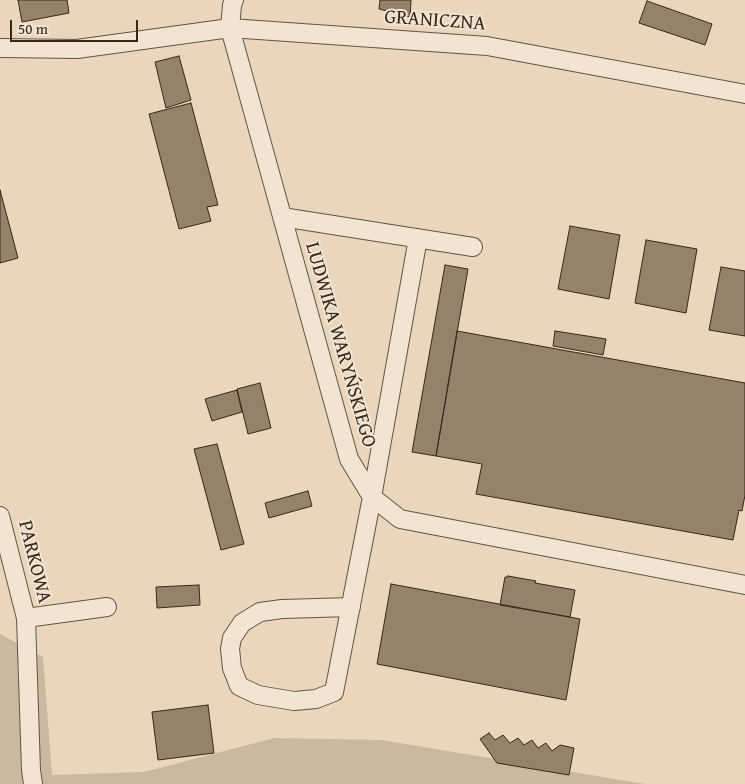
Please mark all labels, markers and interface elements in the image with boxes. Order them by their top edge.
street label: GRANICZNA [384,5,486,37]
scale bar [12,10,140,42]
text: 50 m [18,18,48,39]
street label: LUDWIKA WARYŃSKIEGO [299,240,381,450]
street label: PARKOWA [12,518,56,606]

